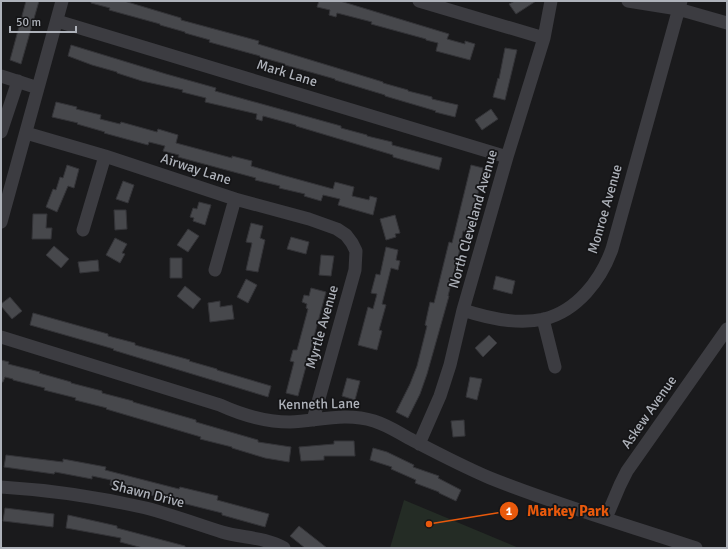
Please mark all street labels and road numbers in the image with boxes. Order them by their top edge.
street label: Mark Lane [255,56,319,90]
street label: North Cleveland Avenue [445,148,501,290]
street label: Airway Lane [159,150,233,188]
street label: Monroe Avenue [584,162,626,256]
street label: Myrtle Avenue [302,283,342,371]
street label: Askew Avenue [618,372,680,452]
street label: Kenneth Lane [278,395,360,413]
street label: Shawn Drive [110,477,186,511]

